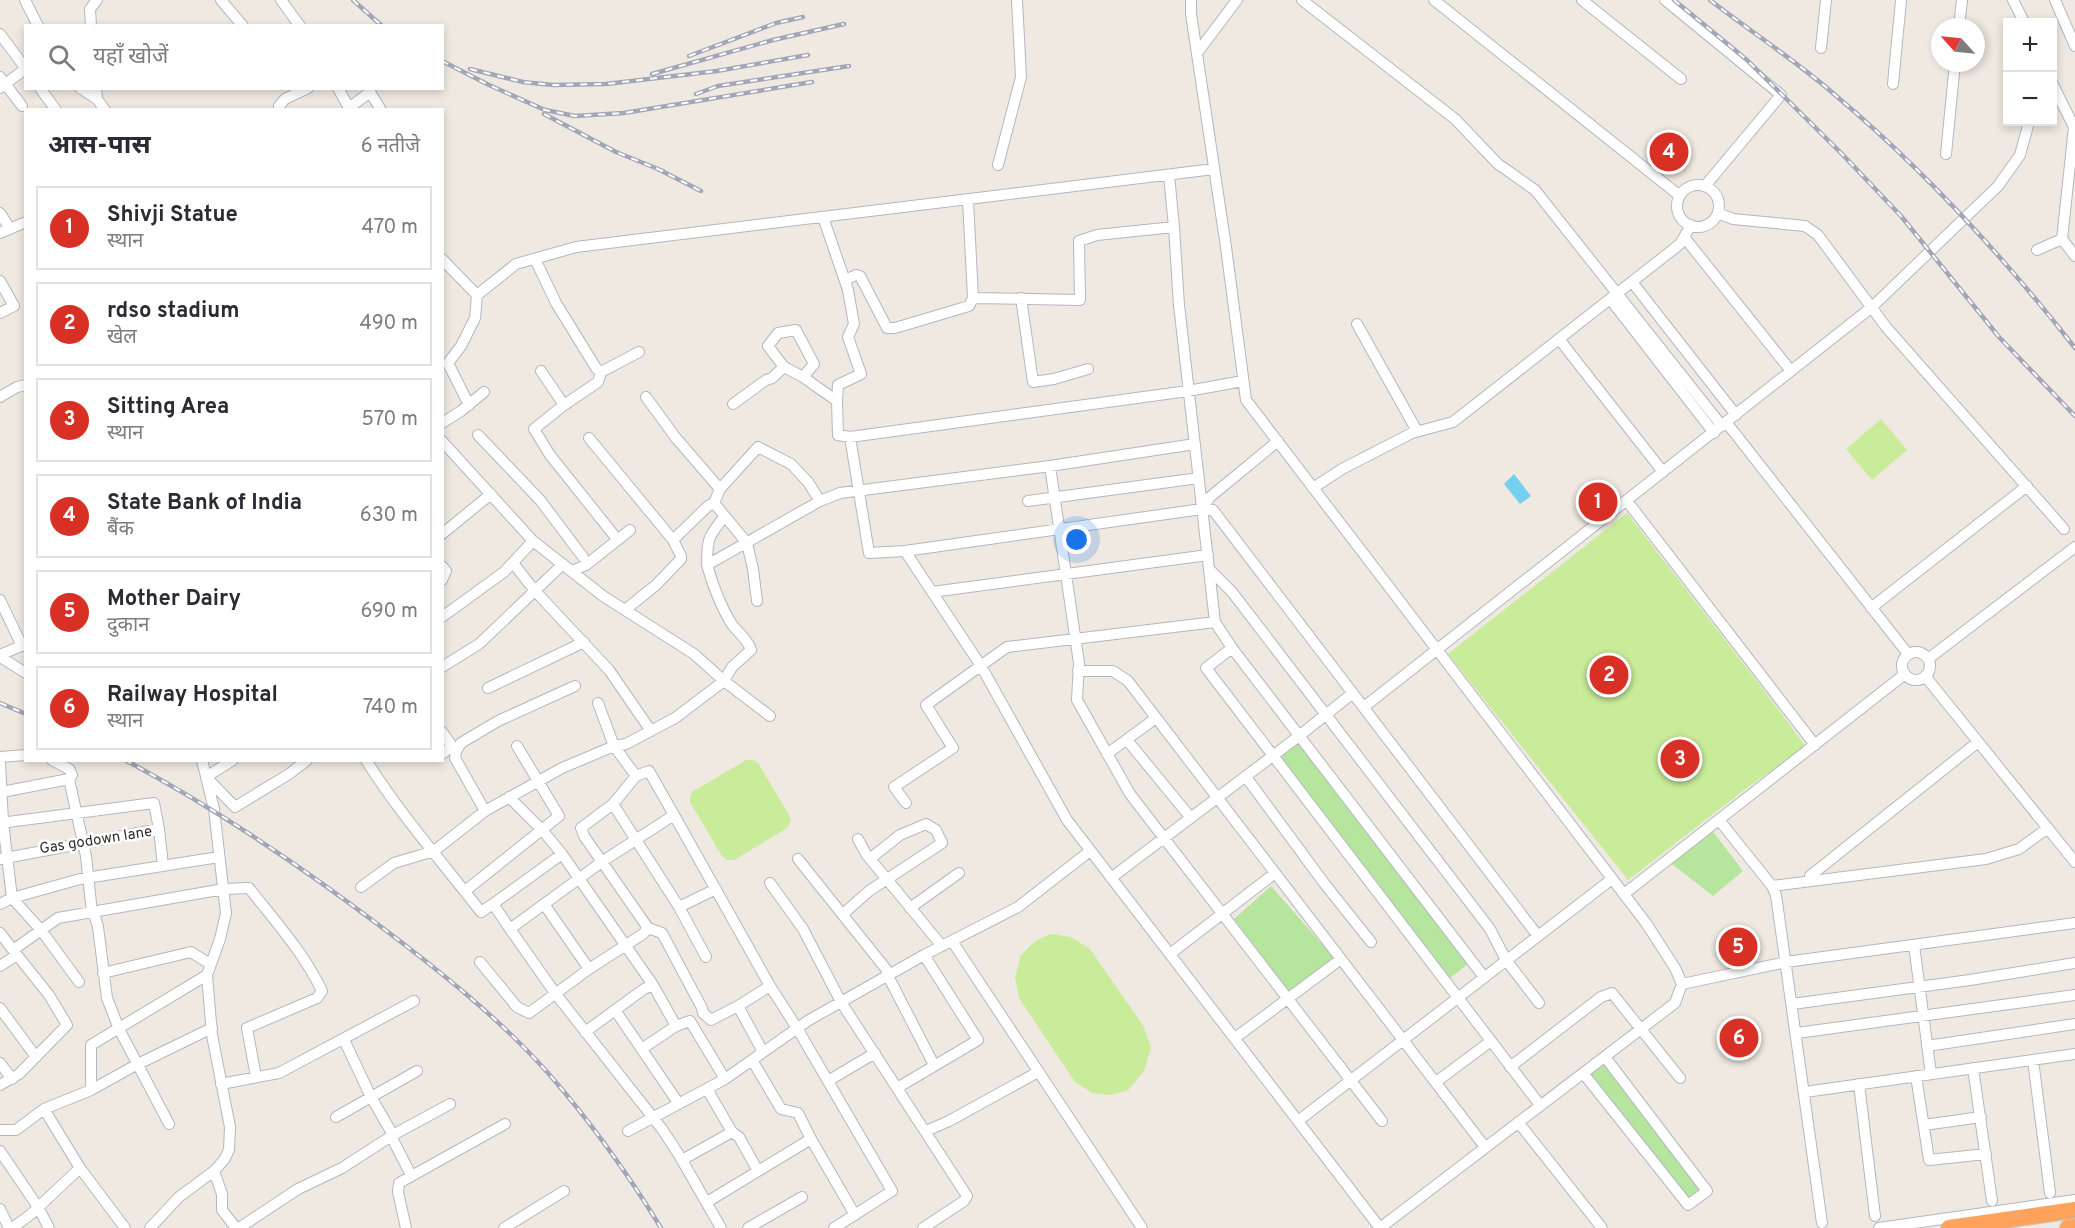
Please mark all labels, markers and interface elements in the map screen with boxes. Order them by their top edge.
north arrow [1931,18,1985,72]
map controls [2003,18,2057,126]
button: + [2003,18,2057,72]
search box [24,24,444,90]
icon: search [45,41,78,74]
text: यहाँ खोजें [93,44,168,71]
button: − [2003,72,2057,126]
text: आस-पास [48,130,151,163]
pin: 4 [1650,130,1688,174]
text: 6 नतीजे [361,134,420,160]
text: Shivji Statue [107,202,238,229]
text: 1 [66,215,74,241]
text: 470 m [361,215,418,241]
text: स्थान [107,229,143,255]
text: rdso stadium [107,298,240,325]
text: 2 [63,311,76,337]
text: 490 m [360,311,418,337]
text: खेल [107,325,137,351]
text: Sitting Area [107,394,229,421]
text: 3 [64,407,76,433]
text: 570 m [361,407,418,433]
text: स्थान [107,421,143,447]
pin: 1 [1578,480,1618,524]
text: State Bank of India [107,490,302,517]
text: 4 [63,503,76,529]
text: 630 m [360,503,418,529]
text: बैंक [107,517,134,543]
your location [1062,525,1091,554]
text: Mother Dairy [107,586,241,613]
text: 5 [63,599,76,625]
text: 690 m [361,599,418,625]
text: दुकान [107,613,149,639]
pin: 2 [1590,652,1628,698]
text: Railway Hospital [107,682,278,709]
text: 6 [63,695,76,721]
text: 740 m [363,695,418,721]
text: स्थान [107,709,143,735]
pin: 3 [1660,736,1700,782]
street label: Gas godown lane [38,823,154,859]
pin: 5 [1718,924,1758,970]
pin: 6 [1720,1016,1758,1060]

